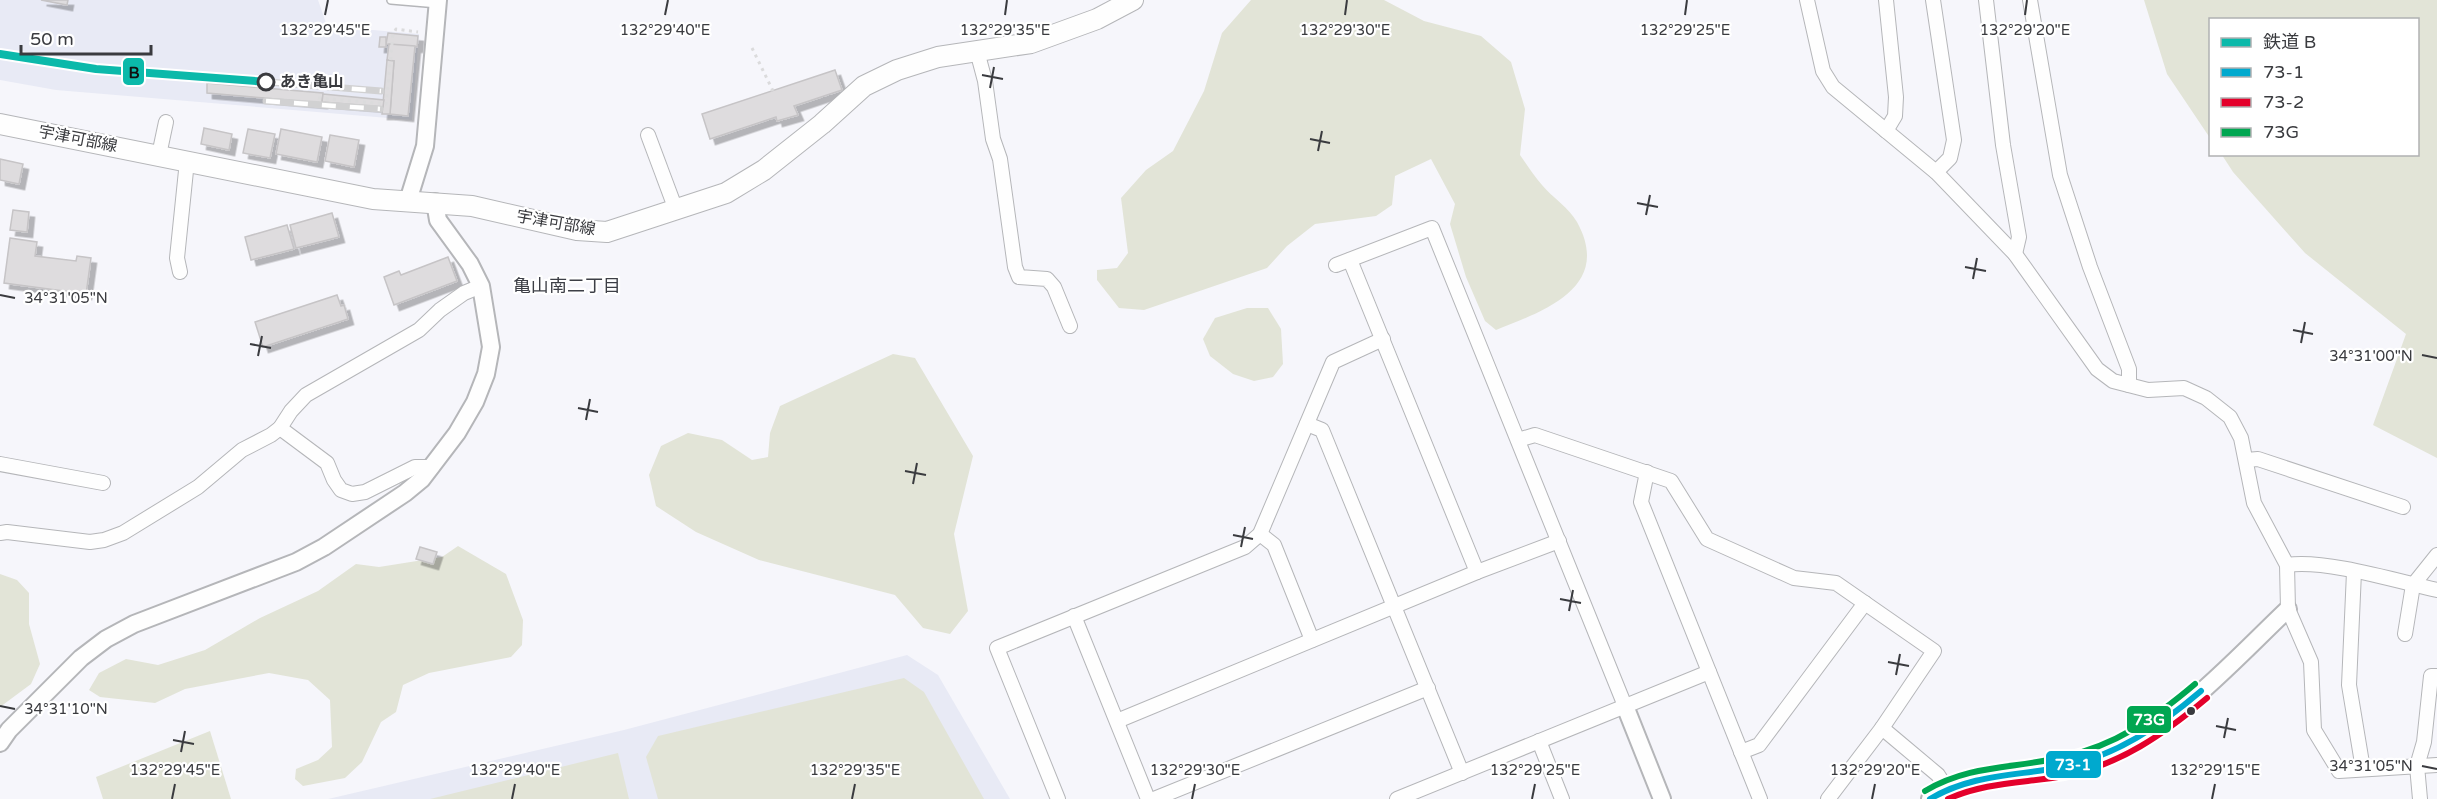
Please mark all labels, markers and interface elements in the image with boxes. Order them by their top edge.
scale bar [21,18,152,56]
legend [2209,18,2419,156]
text: 132°29'45"E [280,21,370,39]
text: 132°29'40"E [620,21,710,39]
text: 132°29'35"E [960,21,1050,39]
text: 132°29'30"E [1300,21,1390,39]
text: 132°29'25"E [1640,21,1730,39]
text: 132°29'20"E [1980,21,2070,39]
text: 50 m [30,28,74,50]
text: 鉄道 B [2263,31,2316,53]
line badge: B [122,57,145,86]
text: 73-1 [2263,61,2304,83]
text: B [128,63,140,83]
place label: あき亀山 [280,72,344,92]
marker: あき亀山 [257,73,275,91]
text: 73-2 [2263,91,2304,113]
text: 73G [2263,121,2299,143]
street label: 宇津可部線 [37,122,119,156]
street label: 宇津可部線 [515,206,597,240]
district label: 亀山南二丁目 [513,275,621,297]
text: 34°31'05"N [24,289,108,307]
text: 34°31'00"N [2329,347,2413,365]
text: 34°31'10"N [24,700,108,718]
line badge: 73G [2126,705,2172,734]
unlabelled marker [2185,705,2197,717]
text: 73G [2133,710,2165,730]
line badge: 73-1 [2045,750,2102,779]
text: 73-1 [2055,755,2091,775]
text: 34°31'05"N [2329,757,2413,775]
text: 132°29'45"E [130,761,220,779]
text: 132°29'40"E [470,761,560,779]
text: 132°29'35"E [810,761,900,779]
text: 132°29'30"E [1150,761,1240,779]
text: 132°29'25"E [1490,761,1580,779]
text: 132°29'20"E [1830,761,1920,779]
text: 132°29'15"E [2170,761,2260,779]

